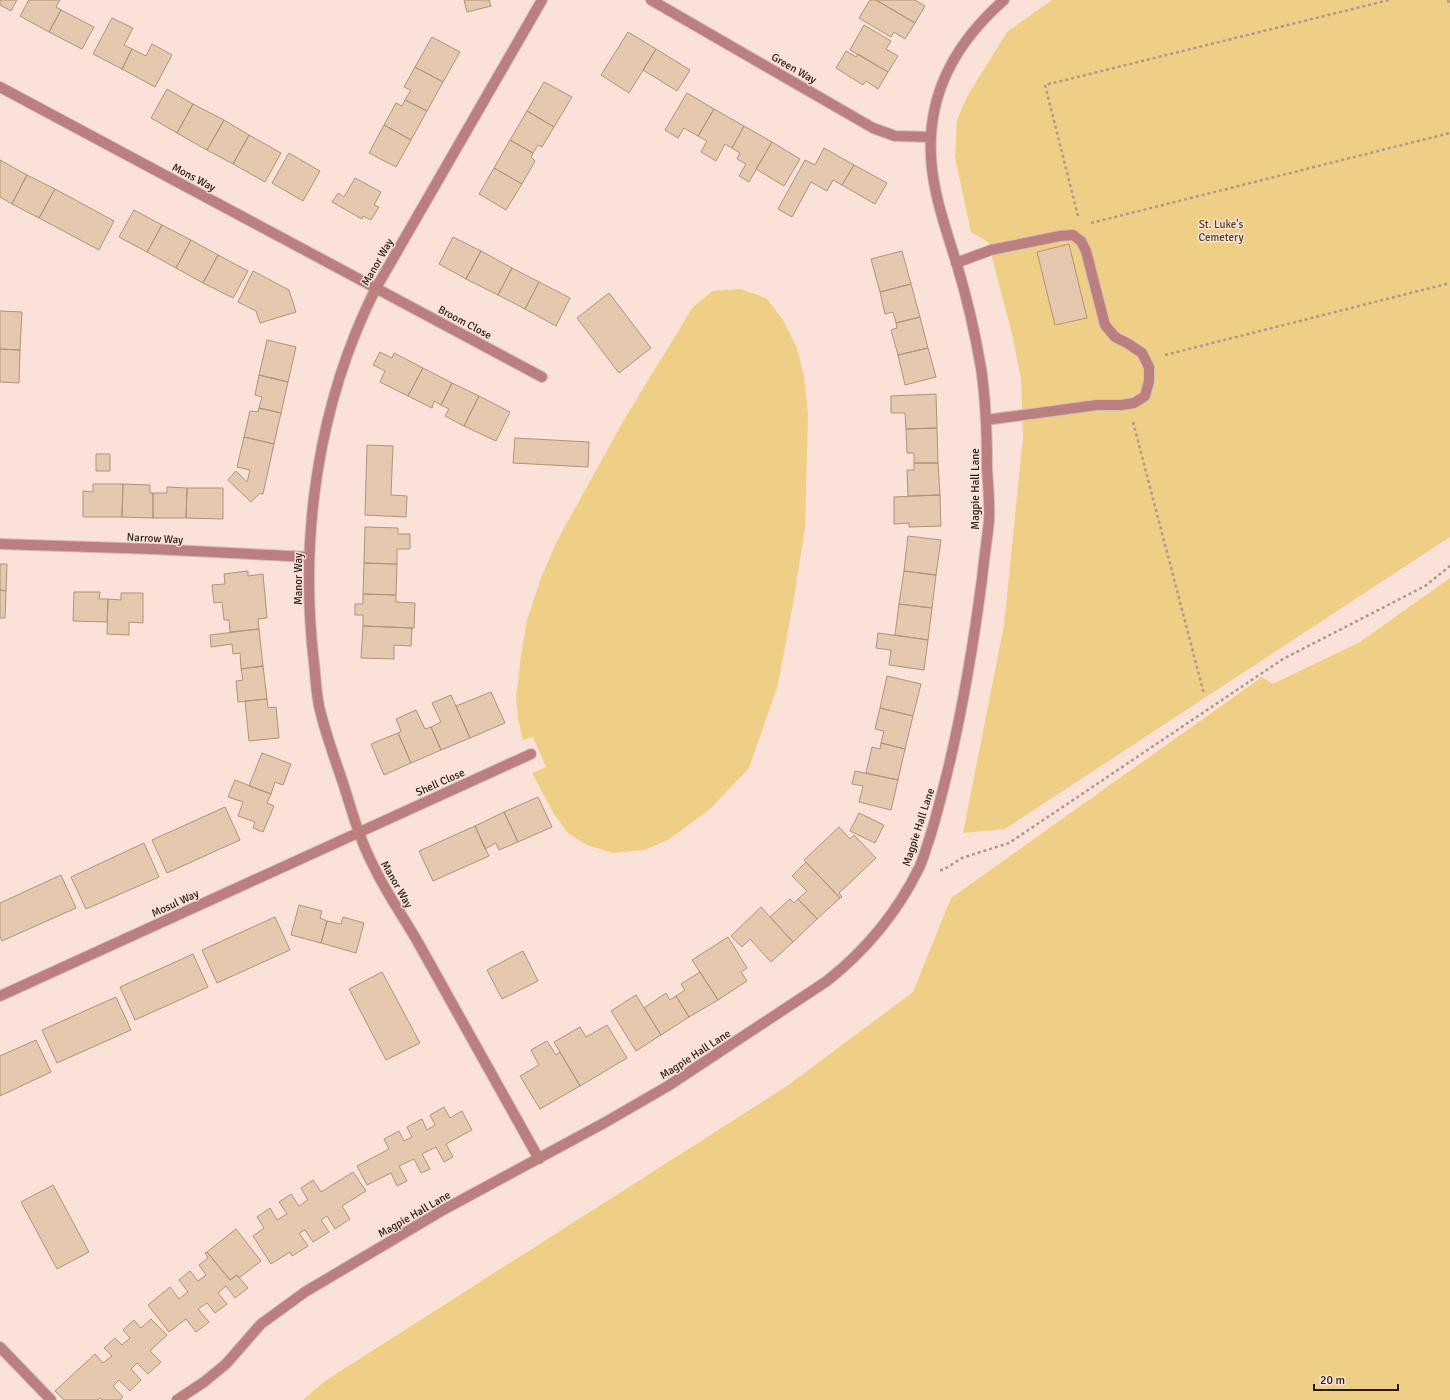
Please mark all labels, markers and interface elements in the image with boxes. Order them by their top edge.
street label: Green Way [769,50,819,87]
street label: Mons Way [170,161,218,195]
park label: St. Luke's Cemetery [1198,218,1244,244]
street label: Manor Way [359,236,397,288]
street label: Broom Close [436,303,494,342]
street label: Magpie Hall Lane [969,448,982,530]
street label: Narrow Way [126,531,184,547]
street label: Manor Way [292,552,305,605]
street label: Shell Close [414,766,467,799]
street label: Magpie Hall Lane [900,786,937,868]
street label: Manor Way [378,858,416,911]
street label: Mosul Way [150,887,202,920]
street label: Magpie Hall Lane [658,1027,733,1082]
street label: Magpie Hall Lane [376,1188,453,1240]
scale bar [1314,1366,1398,1392]
text: 20 m [1320,1373,1345,1388]

